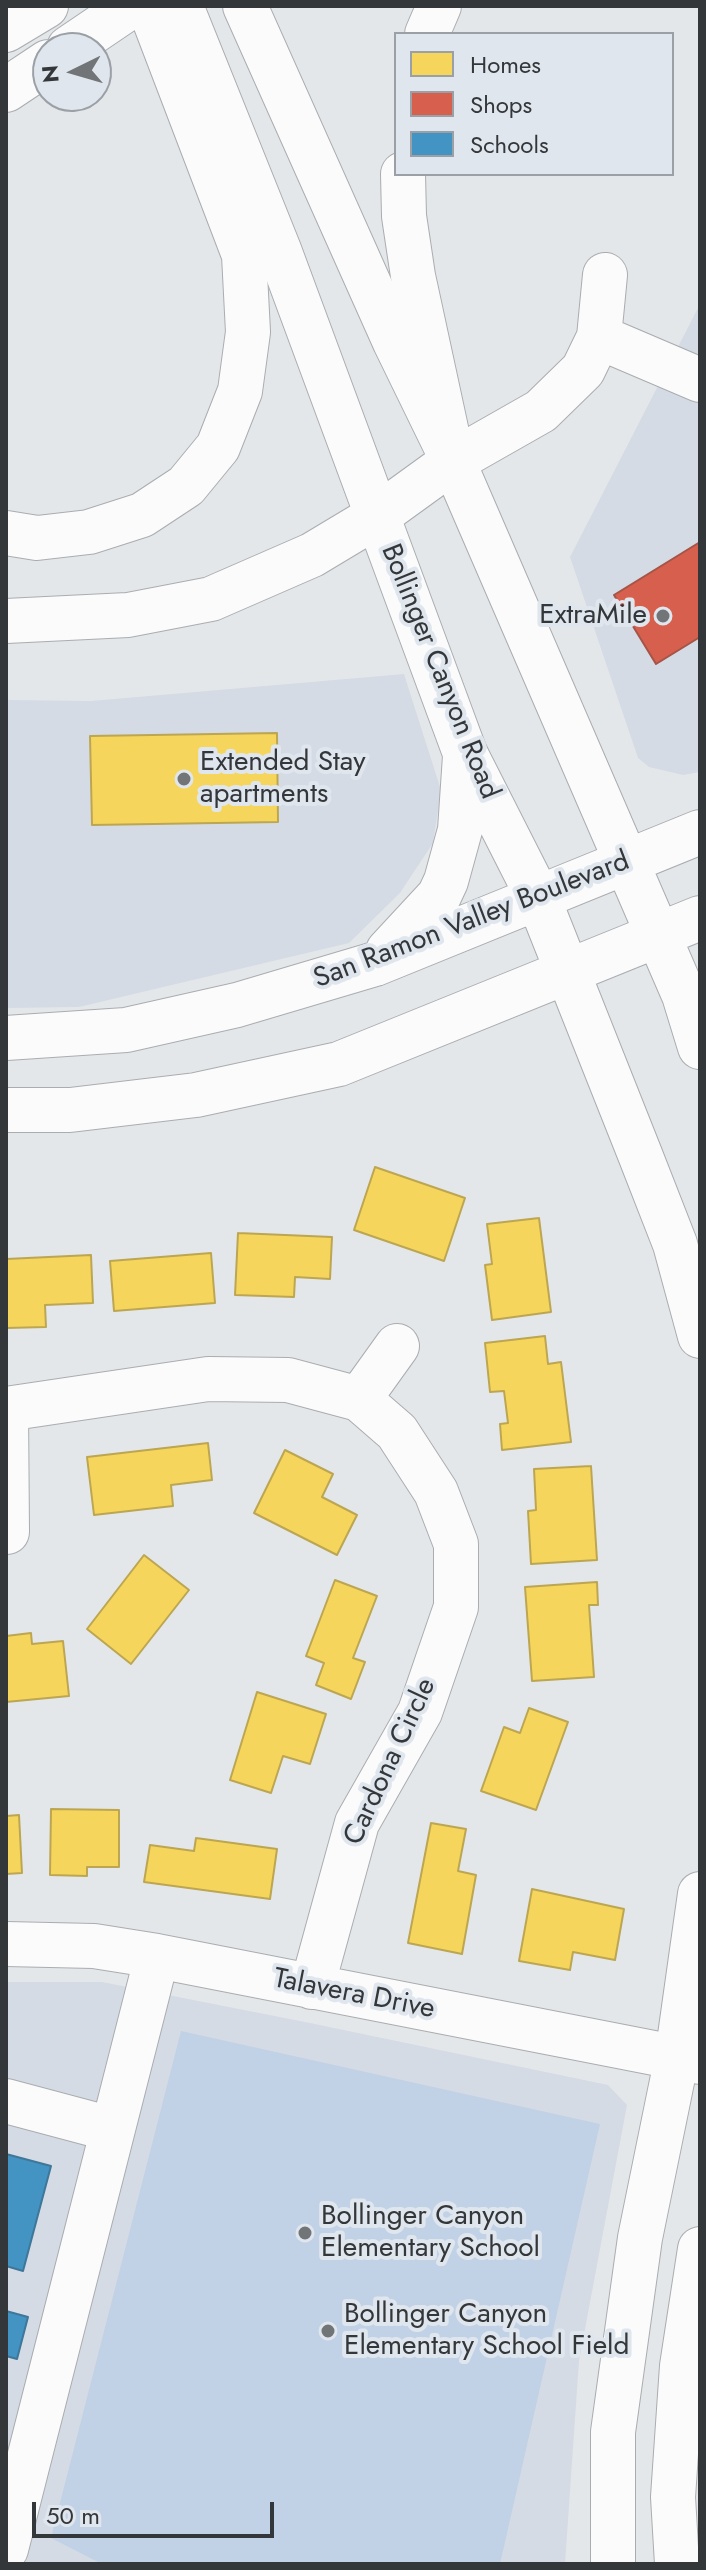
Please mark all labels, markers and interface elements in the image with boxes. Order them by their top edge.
north arrow [32,32,112,112]
legend [394,32,674,176]
text: Homes [470,47,541,82]
text: N [33,64,67,84]
text: Shops [470,87,532,122]
text: Schools [470,127,549,162]
street label: Bollinger Canyon Road [372,540,506,804]
place label: ExtraMile [539,599,647,633]
marker: ExtraMile [654,607,672,625]
place label: Extended Stay apartments [200,746,365,812]
marker: Extended Stay apartments [175,770,193,788]
street label: San Ramon Valley Boulevard [309,845,635,997]
street label: Cardona Circle [338,1673,444,1851]
street label: Talavera Drive [271,1963,437,2027]
place label: Bollinger Canyon Elementary School [321,2200,540,2266]
marker: Bollinger Canyon Elementary School [296,2224,314,2242]
place label: Bollinger Canyon Elementary School Field [344,2298,630,2364]
marker: Bollinger Canyon Elementary School Field [319,2322,337,2340]
scale bar [36,2486,278,2536]
text: 50 m [46,2498,100,2533]

